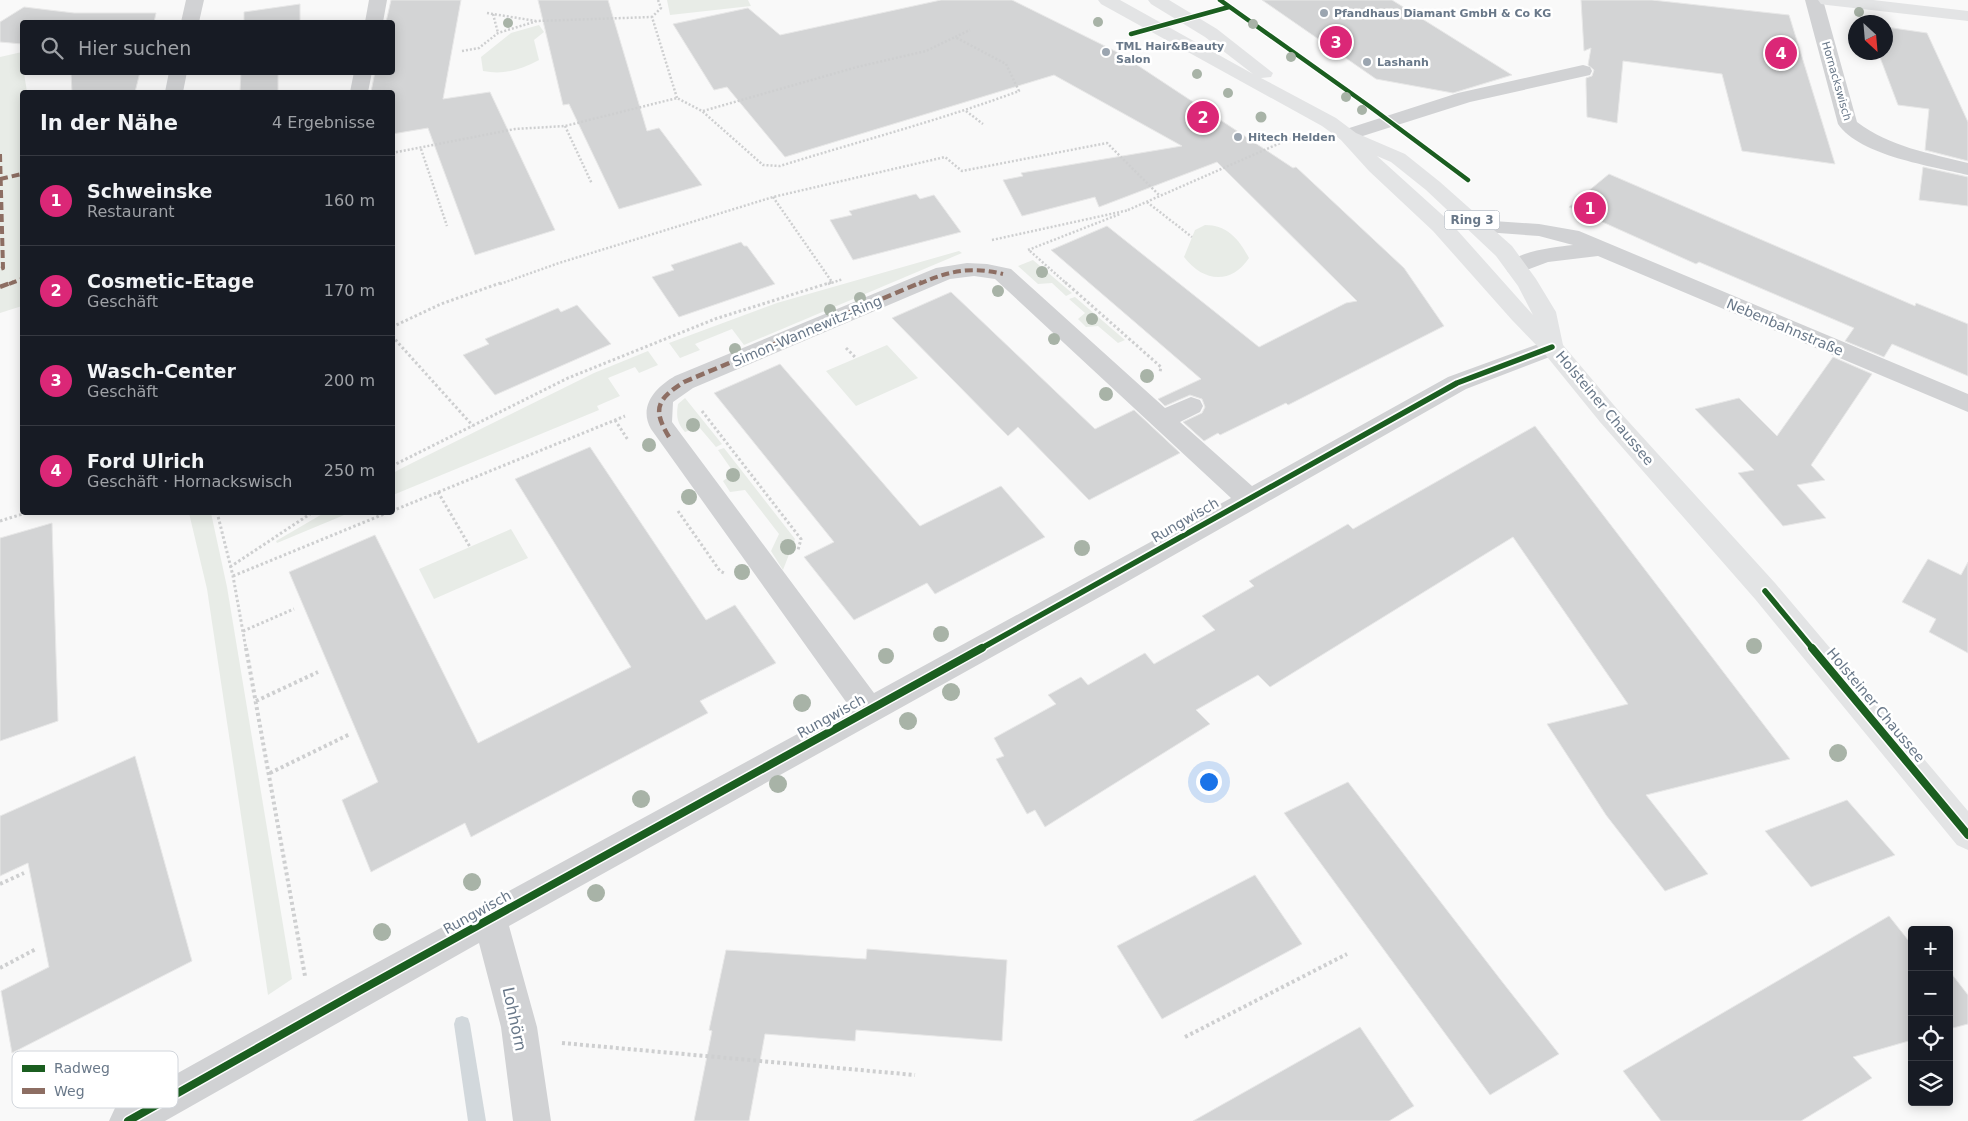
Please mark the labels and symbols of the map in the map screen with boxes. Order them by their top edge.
marker: Pfandhaus Diamant GmbH & Co KG [1318,7,1330,19]
place label: Pfandhaus Diamant GmbH & Co KG [1334,7,1551,20]
north arrow [1848,15,1893,60]
pin: 3 [1320,23,1352,61]
pin: 4 [1765,34,1797,72]
place label: TML Hair&Beauty Salon [1116,40,1224,66]
street label: Hornackswisch [1819,40,1854,122]
marker: TML Hair&Beauty Salon [1100,46,1112,58]
marker: Lashanh [1361,56,1373,68]
place label: Lashanh [1377,56,1429,69]
pin: 2 [1187,98,1219,136]
marker: Hitech Helden [1232,131,1244,143]
place label: Hitech Helden [1248,131,1335,144]
pin: 1 [1574,189,1606,227]
road number: Ring 3 [1444,210,1500,230]
street label: Simon-Wannewitz-Ring [730,292,884,370]
street label: Nebenbahnstraße [1724,295,1846,359]
street label: Holsteiner Chaussee [1553,348,1657,468]
street label: Rungwisch [1149,494,1221,546]
street label: Holsteiner Chaussee [1824,645,1928,765]
street label: Rungwisch [794,691,868,741]
your location [1196,769,1222,795]
street label: Rungwisch [440,887,514,937]
street label: Lohhörn [498,985,531,1053]
legend [12,1051,178,1108]
text: Radweg [54,1060,110,1076]
text: Weg [54,1083,85,1099]

